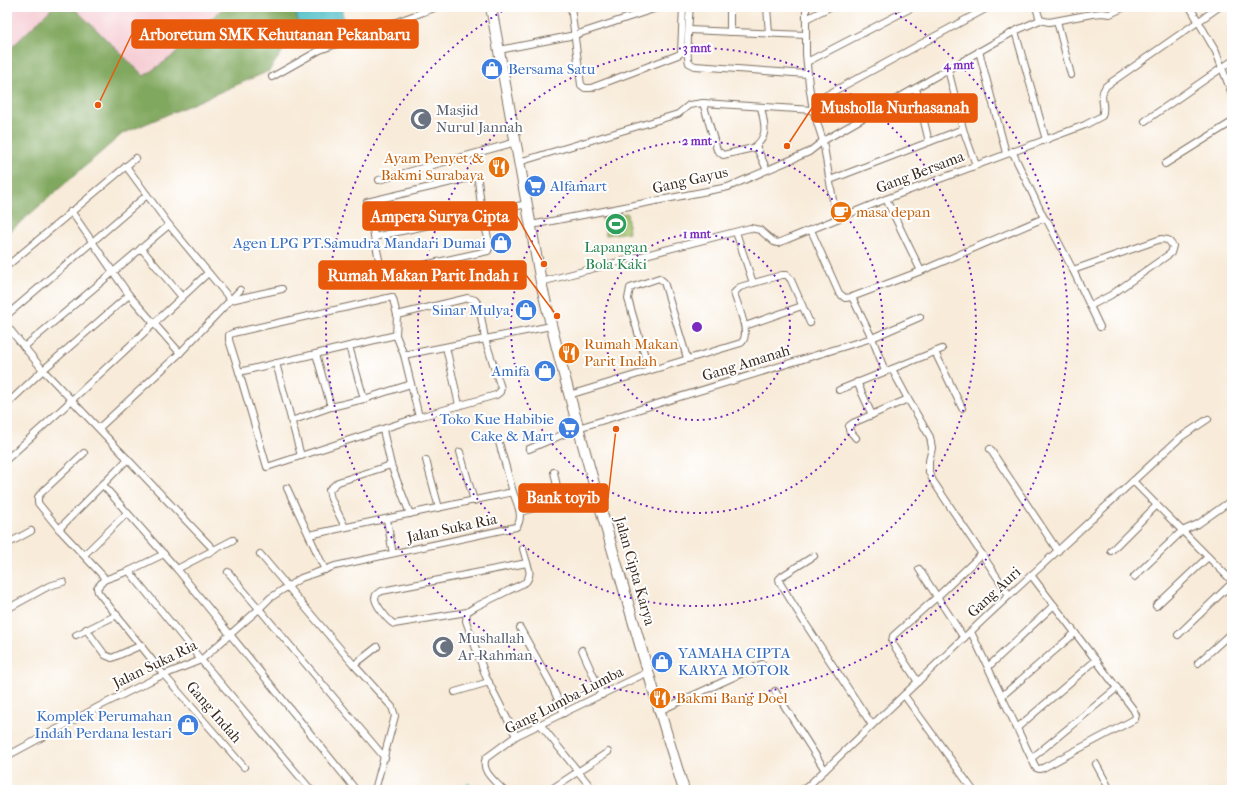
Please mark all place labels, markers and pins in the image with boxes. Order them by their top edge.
callout: Arboretum SMK Kehutanan Pekanbaru [132,20,418,48]
shop icon: Bersama Satu [479,56,505,82]
place label: Bersama Satu [508,60,596,78]
callout: Musholla Nurhasanah [812,94,977,122]
place label: Masjid Nurul Jannah [436,101,523,136]
mosque icon: Masjid Nurul Jannah [408,106,434,132]
place label: Ayam Penyet & Bakmi Surabaya [381,149,485,184]
restaurant icon: Ayam Penyet & Bakmi Surabaya [486,154,512,180]
supermarket icon: Alfamart [522,173,548,199]
place label: Alfamart [549,177,608,195]
cafe icon: masa depan [828,199,854,225]
callout: Ampera Surya Cipta [363,202,517,230]
place label: masa depan [856,203,931,221]
sports icon: Lapangan Bola Kaki [603,211,629,237]
shop icon: Agen LPG PT.Samudra Mandari Dumai [488,230,514,256]
place label: Agen LPG PT.Samudra Mandari Dumai [232,234,487,252]
place label: Lapangan Bola Kaki [584,238,648,273]
callout: Rumah Makan Parit Indah 1 [319,261,526,289]
shop icon: Sinar Mulya [513,297,539,323]
place label: Sinar Mulya [432,301,511,319]
centre of rings [690,320,704,334]
place label: Rumah Makan Parit Indah [584,335,678,370]
restaurant icon: Rumah Makan Parit Indah [556,340,582,366]
shop icon: Amifa [532,358,558,384]
place label: Amifa [490,362,531,380]
place label: Toko Kue Habibie Cake & Mart [439,410,555,445]
supermarket icon: Toko Kue Habibie Cake & Mart [556,415,582,441]
callout: Bank toyib [519,484,608,512]
place label: Mushallah Ar-Rahman [457,629,533,664]
mosque icon: Mushallah Ar-Rahman [430,634,456,660]
place label: YAMAHA CIPTA KARYA MOTOR [677,644,791,679]
shop icon: YAMAHA CIPTA KARYA MOTOR [649,649,675,675]
restaurant icon: Bakmi Bang Doel [647,685,673,711]
place label: Bakmi Bang Doel [676,689,788,707]
place label: Komplek Perumahan Indah Perdana lestari [34,707,173,742]
shop icon: Komplek Perumahan Indah Perdana lestari [175,712,201,738]

